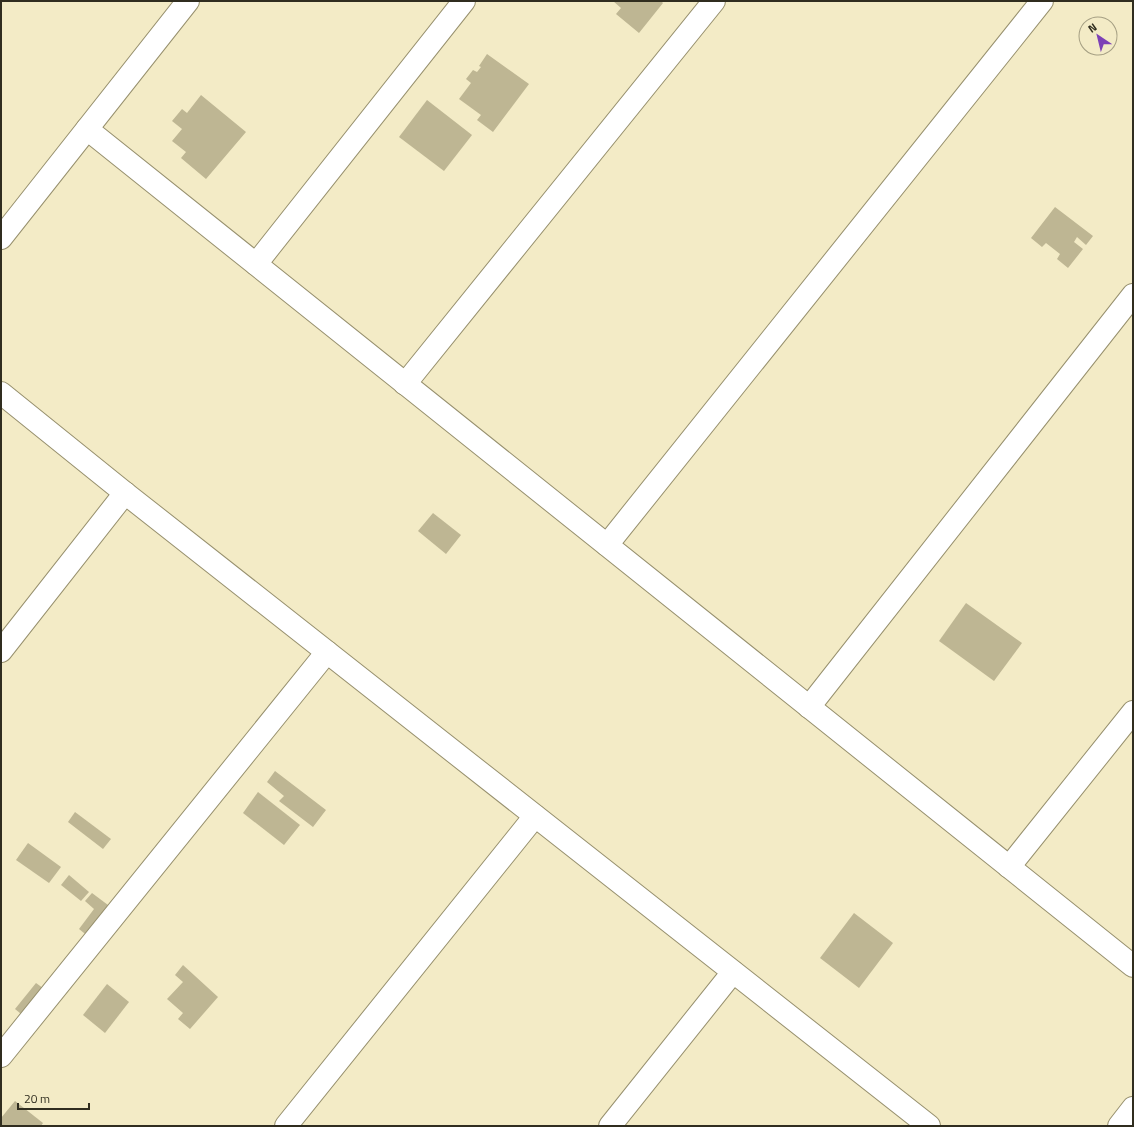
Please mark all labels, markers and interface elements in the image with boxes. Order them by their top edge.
north arrow [1078,16,1118,56]
text: N [1085,19,1100,37]
scale bar [18,1085,89,1111]
text: 20 m [24,1089,50,1108]

